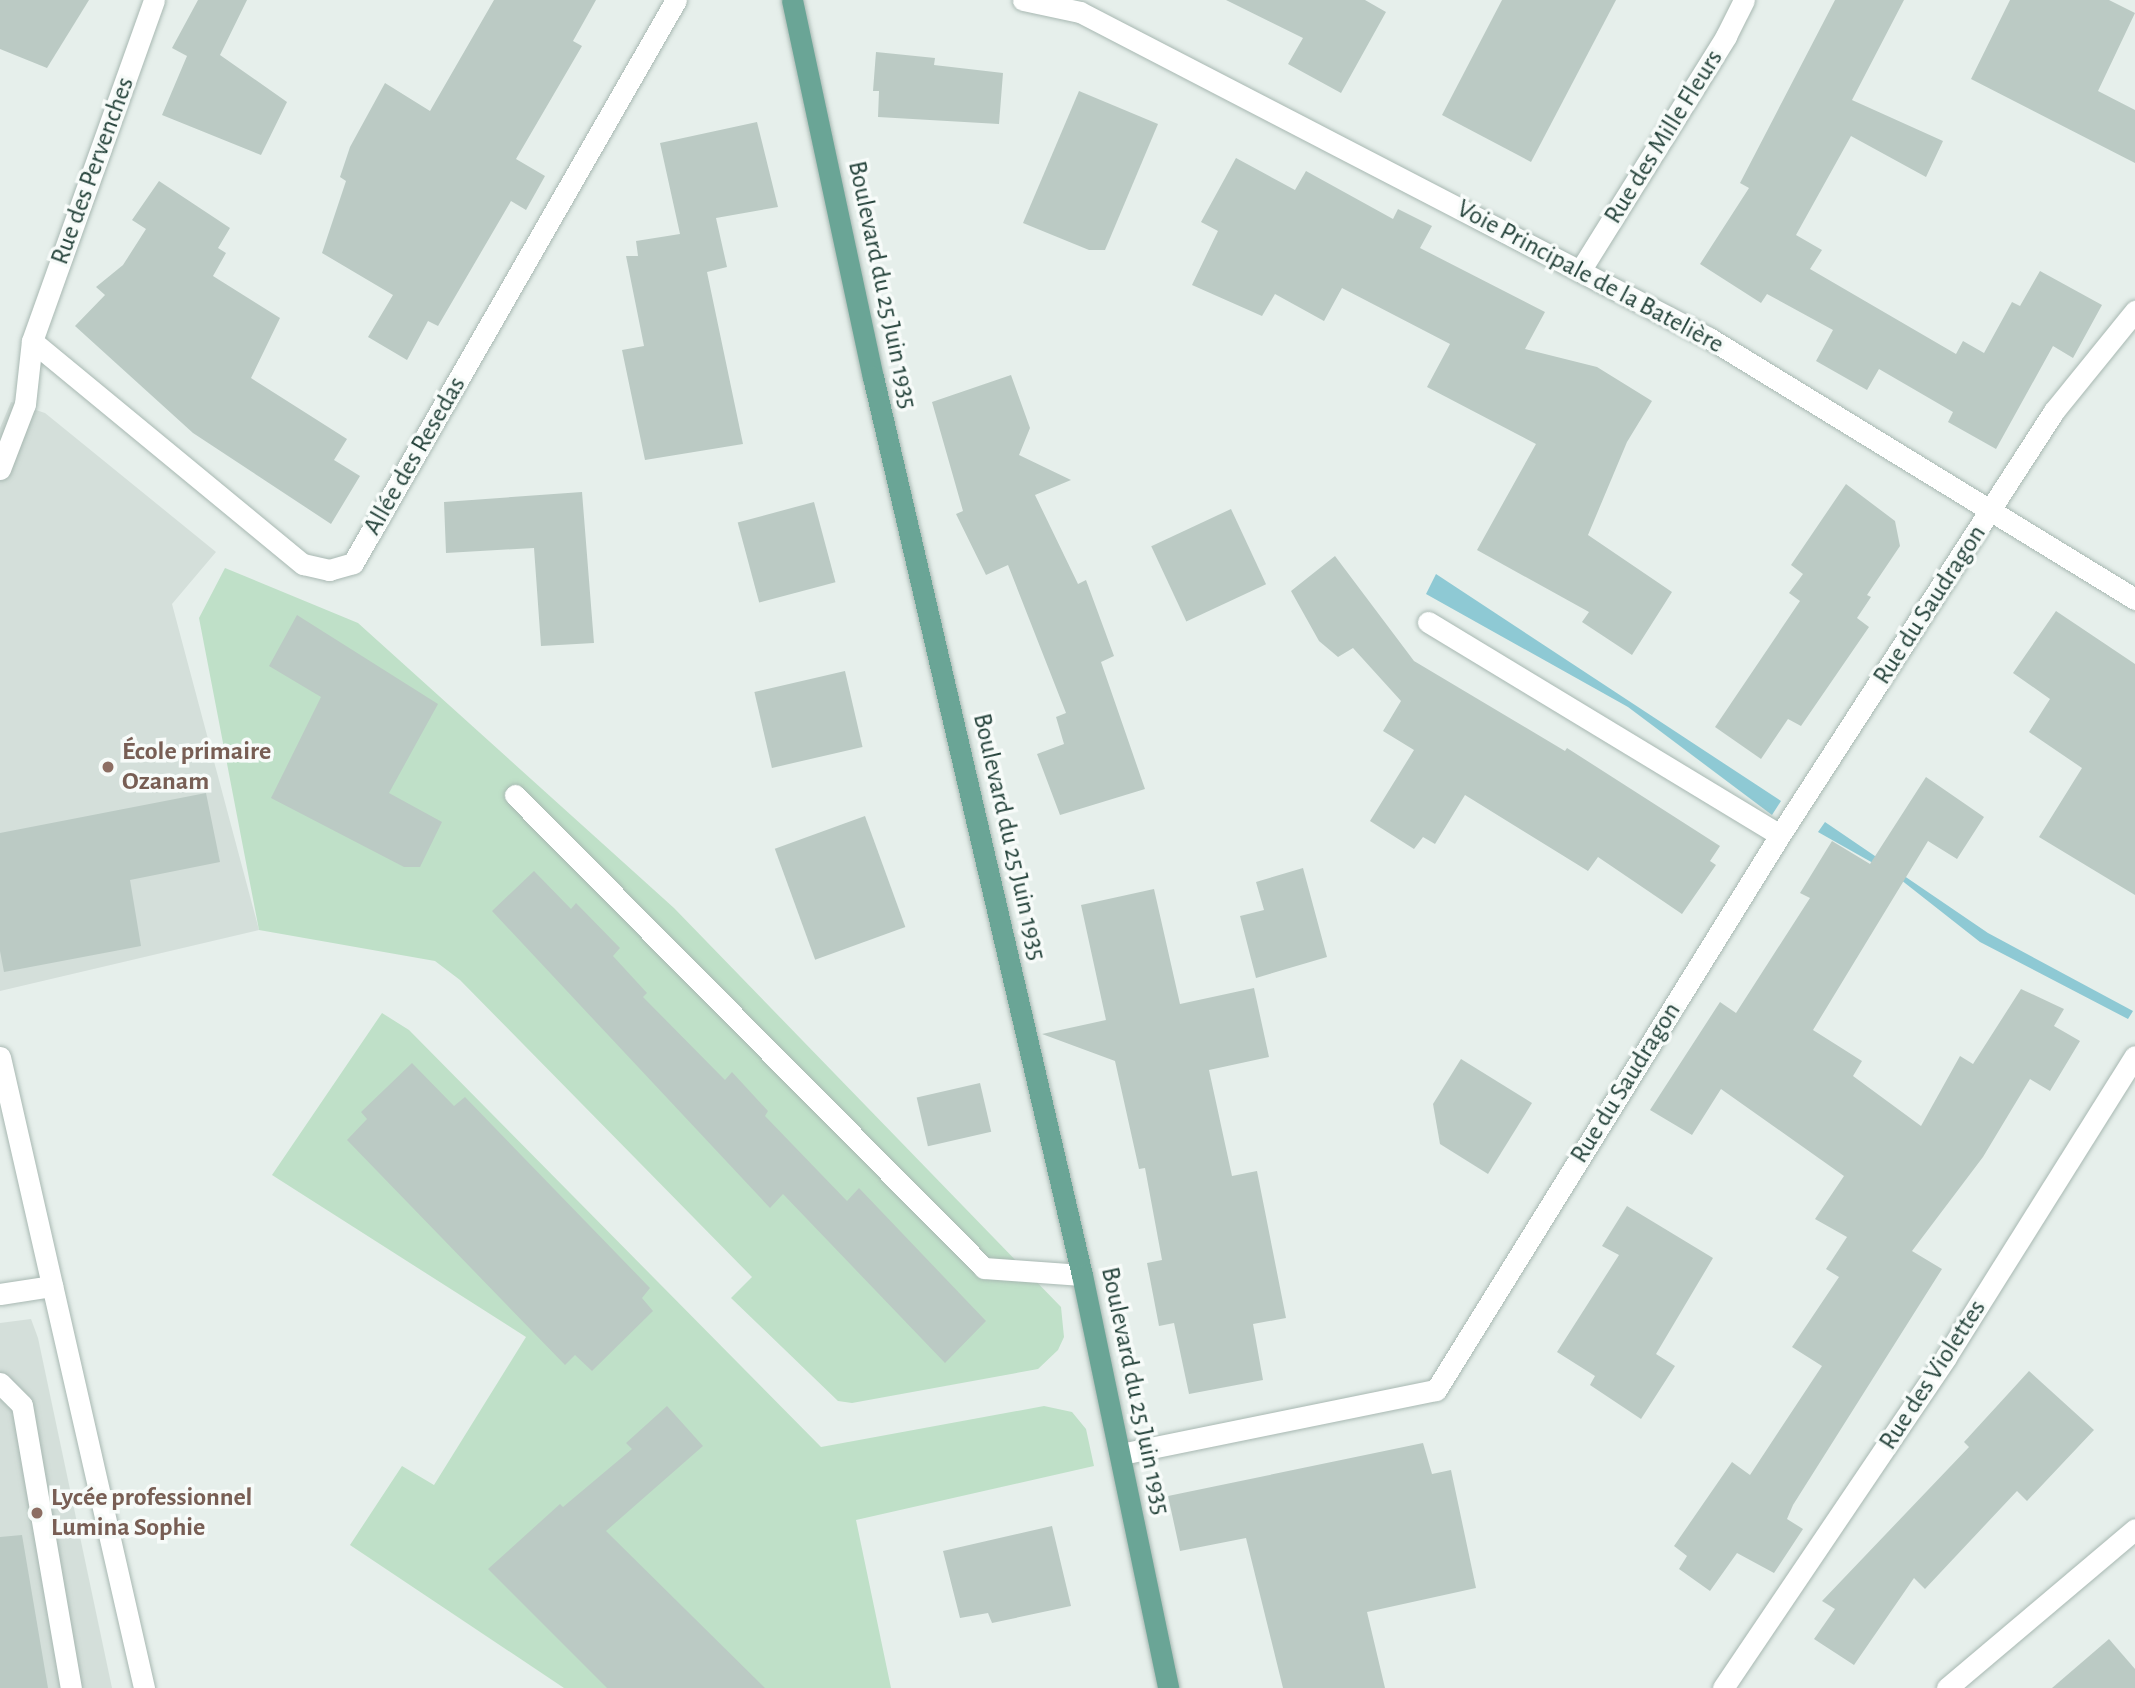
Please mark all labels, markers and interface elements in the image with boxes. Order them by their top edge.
street label: Rue des Mille Fleurs [1598,44,1730,230]
street label: Rue des Pervenches [45,73,141,269]
street label: Boulevard du 25 Juin 1935 [841,158,923,412]
street label: Voie Principale de la Batelière [1451,193,1729,361]
street label: Allée des Resedas [357,371,473,541]
street label: Rue du Saudragon [1867,519,1993,691]
street label: Boulevard du 25 Juin 1935 [965,711,1053,963]
place label: École primaire Ozanam [122,736,271,798]
marker: École primaire Ozanam [100,759,116,775]
street label: Rue du Saudragon [1564,997,1688,1169]
street label: Boulevard du 25 Juin 1935 [1094,1264,1176,1518]
street label: Rue des Violettes [1873,1294,1993,1456]
place label: Lycée professionnel Lumina Sophie [51,1482,252,1544]
marker: Lycée professionnel Lumina Sophie [29,1505,45,1521]

